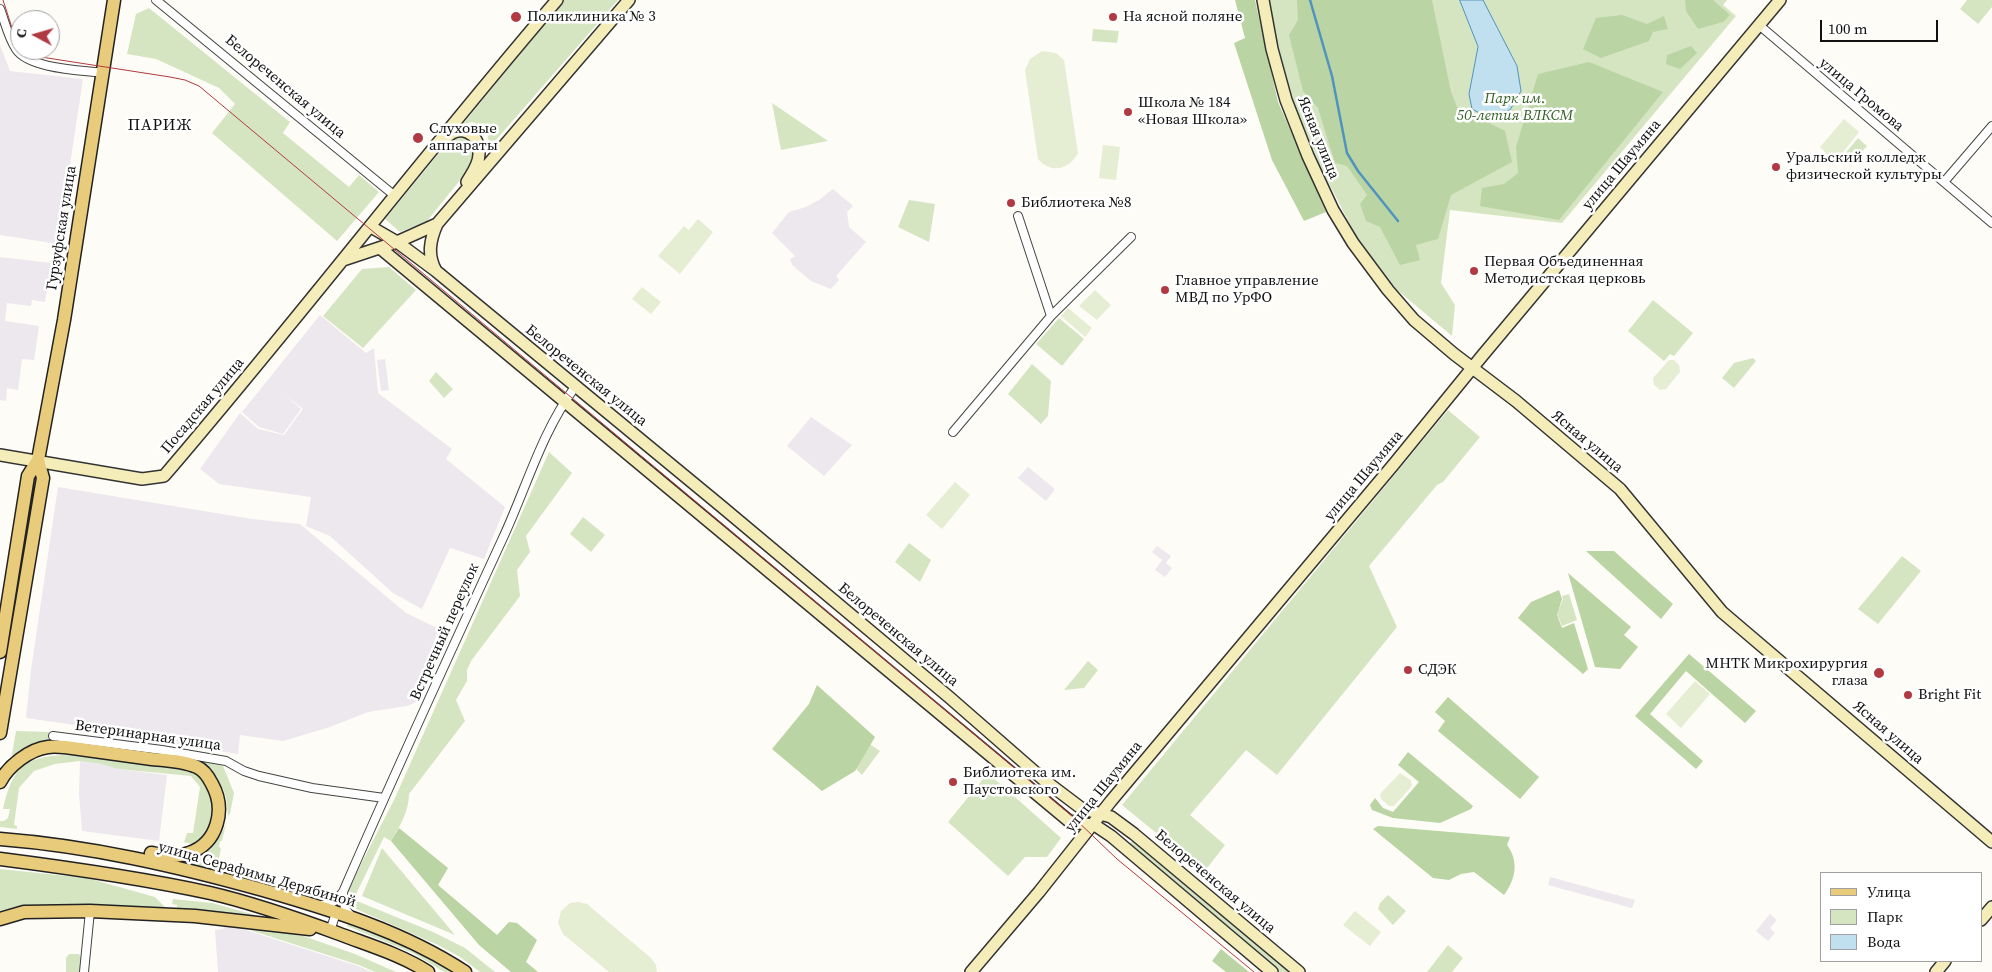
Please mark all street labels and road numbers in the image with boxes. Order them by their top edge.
street label: Белореченская улица [221,31,349,143]
street label: улица Громова [1815,54,1907,136]
street label: Ясная улица [1293,94,1343,182]
street label: улица Шаумяна [1579,116,1665,214]
street label: Гурзуфская улица [43,164,81,292]
street label: Белореченская улица [522,321,650,431]
street label: Посадская улица [158,354,248,458]
street label: Ясная улица [1548,407,1626,477]
street label: улица Шаумяна [1321,427,1407,525]
street label: Встречный переулок [407,561,483,703]
street label: Белореченская улица [834,579,962,691]
street label: Ясная улица [1849,698,1927,768]
street label: Ветеринарная улица [74,717,222,755]
street label: улица Шаумяна [1062,738,1146,836]
street label: Белореченская улица [1151,826,1279,938]
street label: улица Серафимы Дерябиной [156,838,358,912]

